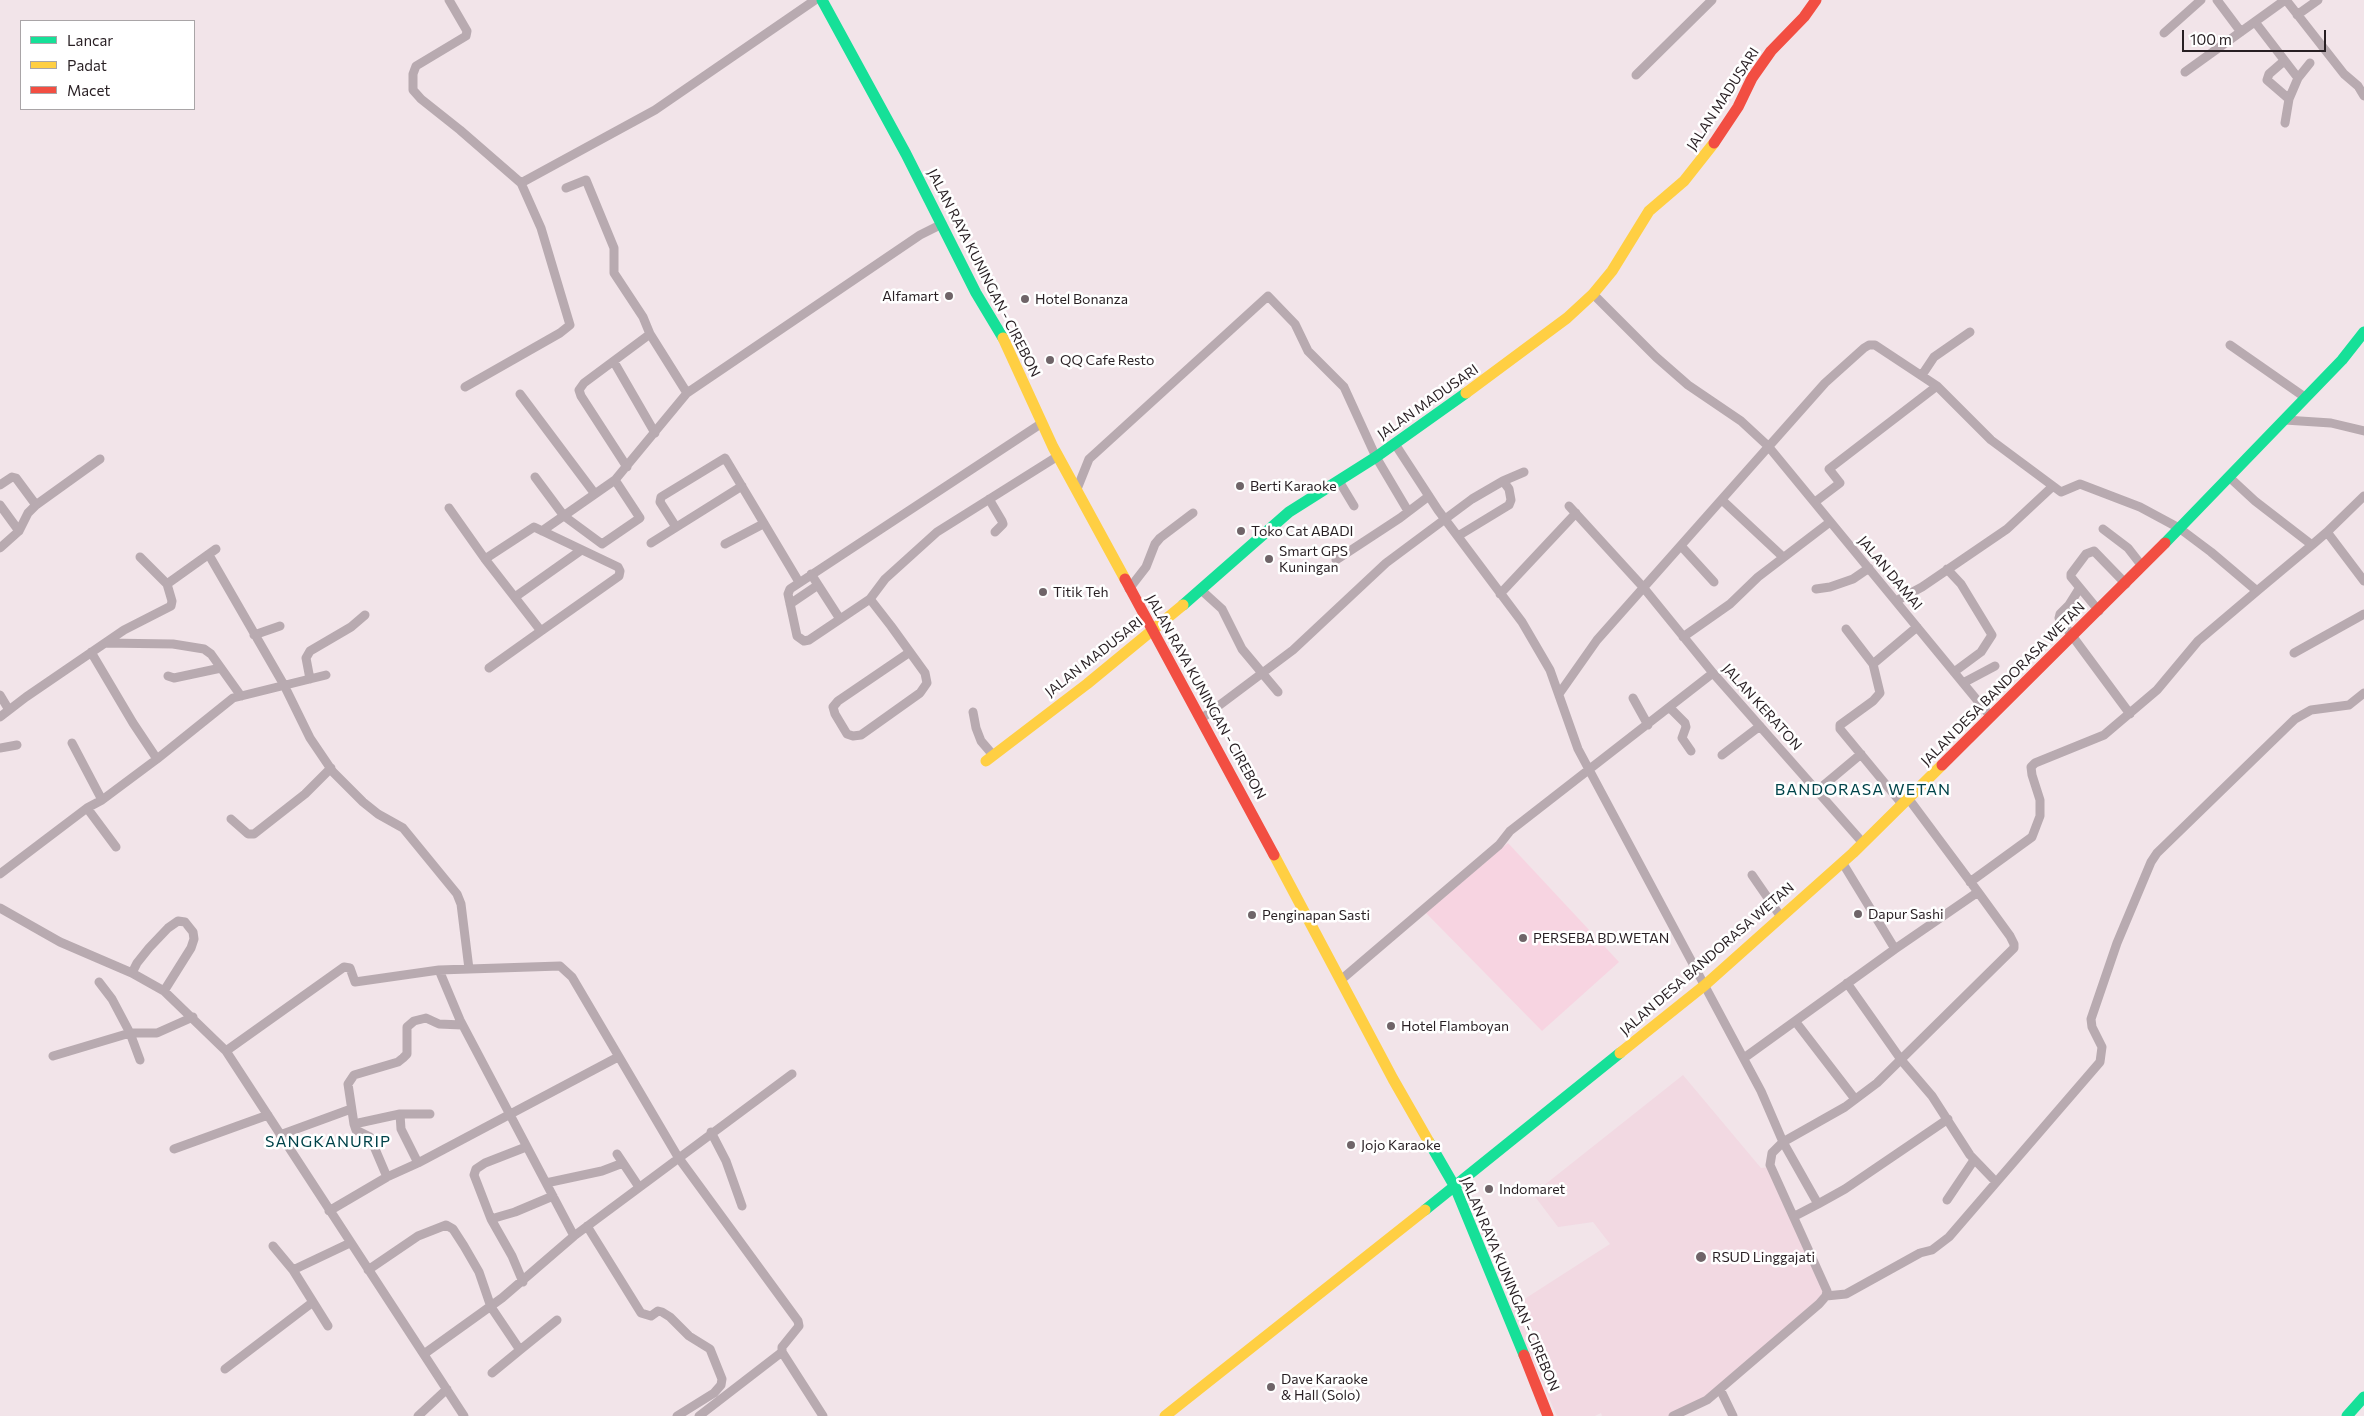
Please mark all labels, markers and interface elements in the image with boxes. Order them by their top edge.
legend [20,20,195,110]
scale bar [2184,20,2328,52]
text: 100 m [2190,30,2232,48]
text: Lancar [67,31,113,49]
street label: JALAN MADUSARI [1683,44,1763,154]
text: Padat [67,56,107,74]
text: Macet [67,81,110,99]
street label: JALAN RAYA KUNINGAN - CIREBON [924,166,1044,380]
place label: Alfamart [882,288,939,304]
marker: Alfamart [943,290,955,302]
place label: Hotel Bonanza [1035,291,1128,307]
marker: Hotel Bonanza [1019,293,1031,305]
place label: QQ Cafe Resto [1060,352,1154,368]
marker: QQ Cafe Resto [1044,354,1056,366]
street label: JALAN MADUSARI [1374,361,1482,443]
place label: Berti Karaoke [1250,478,1337,494]
marker: Berti Karaoke [1234,480,1246,492]
place label: Toko Cat ABADI [1251,523,1353,539]
marker: Toko Cat ABADI [1235,525,1247,537]
street label: JALAN DAMAI [1854,533,1926,613]
place label: Smart GPS Kuningan [1279,543,1348,576]
marker: Smart GPS Kuningan [1263,553,1275,565]
place label: Titik Teh [1053,584,1108,600]
marker: Titik Teh [1037,586,1049,598]
street label: JALAN RAYA KUNINGAN - CIREBON [1143,592,1269,802]
street label: JALAN DESA BANDORASA WETAN [1918,599,2088,769]
street label: JALAN MADUSARI [1042,614,1146,700]
street label: JALAN KERATON [1719,660,1805,754]
district label: BANDORASA WETAN [1773,780,1953,800]
street label: JALAN DESA BANDORASA WETAN [1617,879,1797,1039]
place label: Dapur Sashi [1868,906,1944,922]
place label: Penginapan Sasti [1262,907,1370,923]
marker: Dapur Sashi [1852,908,1864,920]
marker: Penginapan Sasti [1246,909,1258,921]
place label: PERSEBA BD.WETAN [1533,930,1669,946]
marker: PERSEBA BD.WETAN [1517,932,1529,944]
place label: Hotel Flamboyan [1401,1018,1509,1034]
marker: Hotel Flamboyan [1385,1020,1397,1032]
district label: SANGKANURIP [264,1132,392,1152]
place label: Jojo Karaoke [1361,1137,1441,1153]
marker: Jojo Karaoke [1345,1139,1357,1151]
street label: JALAN RAYA KUNINGAN - CIREBON [1457,1174,1563,1394]
place label: Indomaret [1499,1181,1565,1197]
marker: Indomaret [1483,1183,1495,1195]
place label: RSUD Linggajati [1712,1249,1815,1265]
marker: RSUD Linggajati [1694,1250,1708,1264]
place label: Dave Karaoke & Hall (Solo) [1281,1371,1368,1404]
marker: Dave Karaoke & Hall (Solo) [1265,1381,1277,1393]

